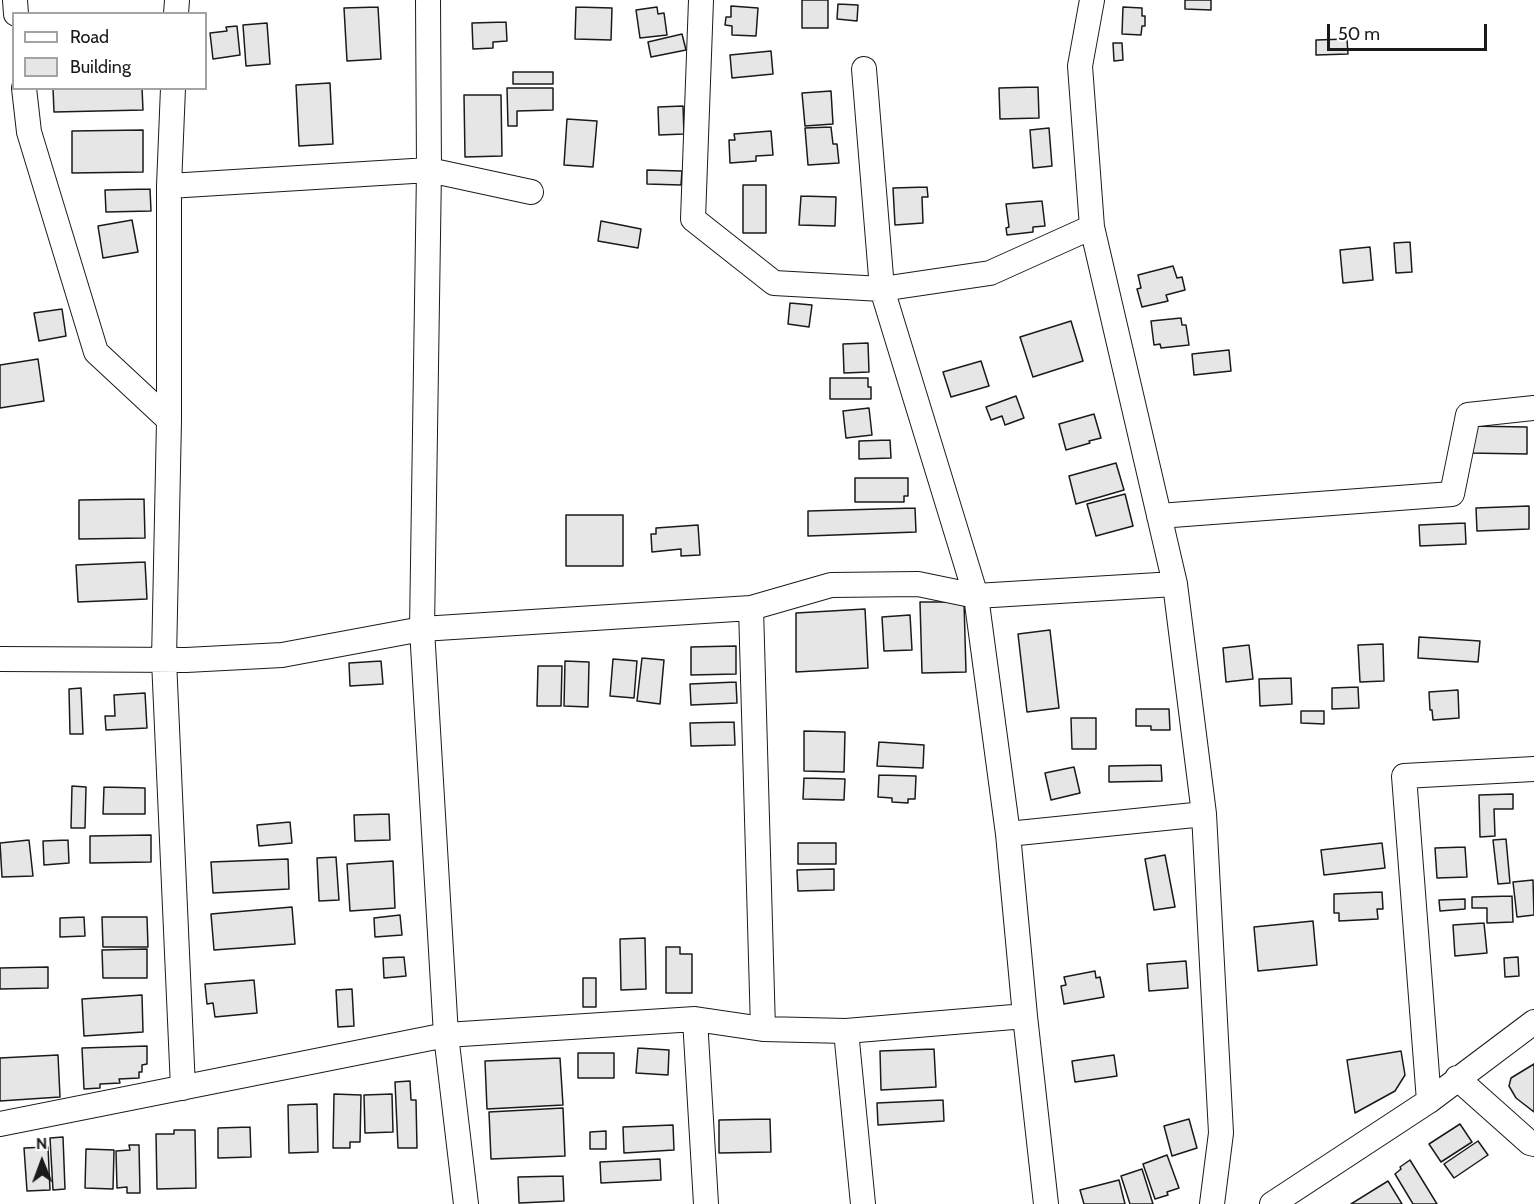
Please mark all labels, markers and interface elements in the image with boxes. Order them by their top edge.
legend [12,12,207,90]
scale bar [1330,12,1490,50]
text: 50 m [1338,23,1380,45]
text: Road [70,26,109,48]
text: Building [70,56,131,78]
north arrow [12,1132,72,1192]
text: N [36,1134,47,1153]

